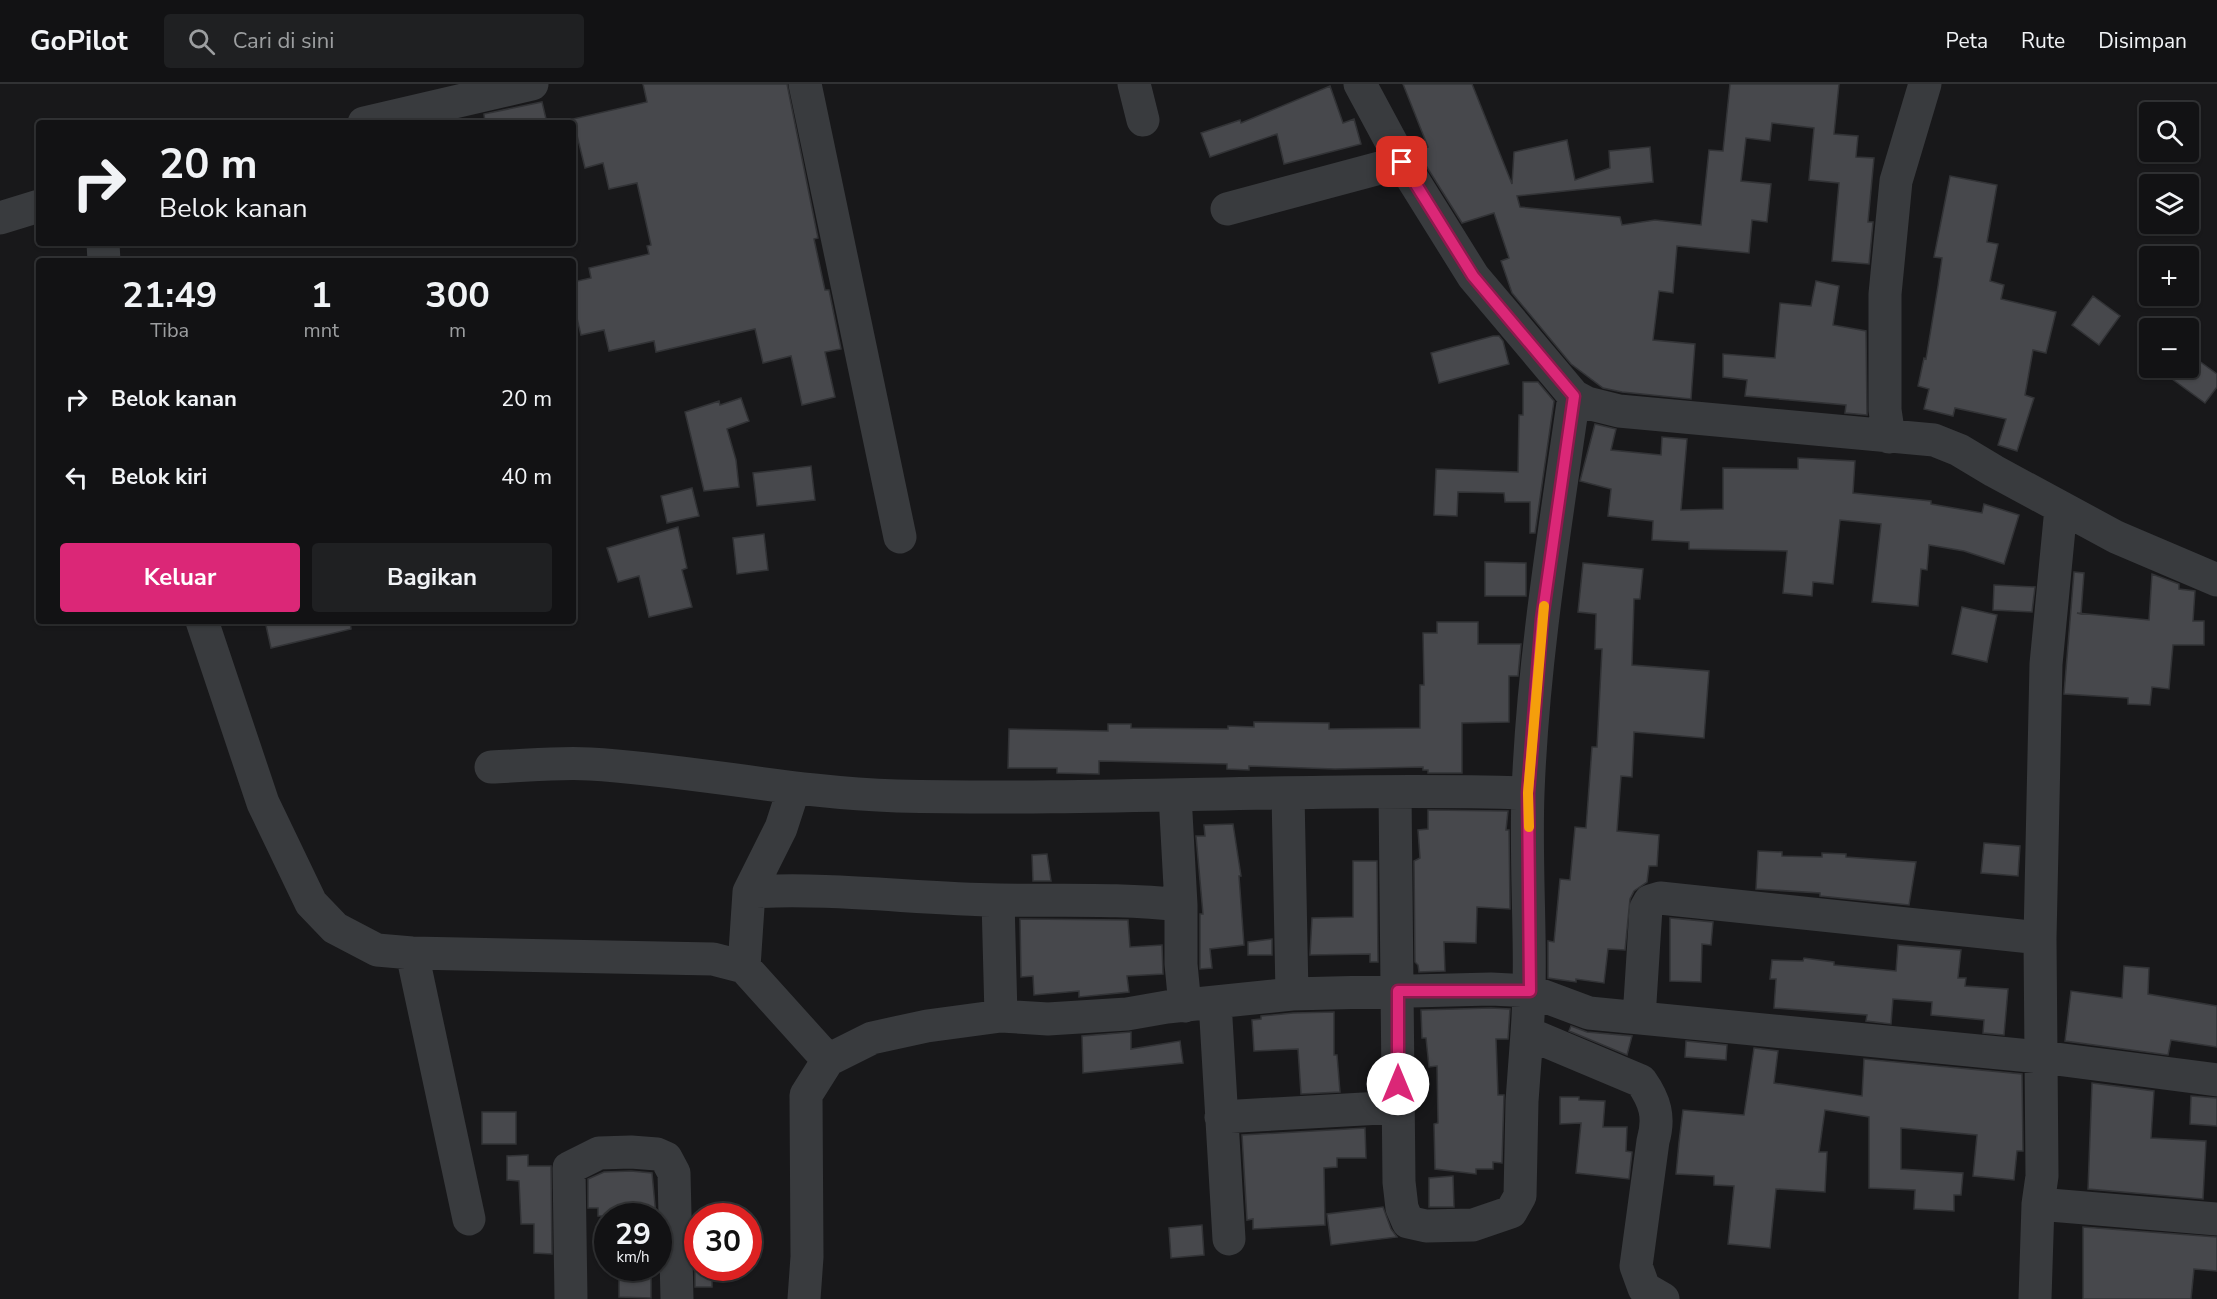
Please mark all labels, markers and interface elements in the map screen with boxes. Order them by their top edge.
search box [164,14,584,68]
text: GoPilot [30,22,128,60]
icon: search [185,25,218,58]
text: Cari di sini [233,26,334,56]
text: Peta [1946,27,1988,55]
text: Rute [2021,27,2065,55]
text: Disimpan [2098,27,2187,55]
map controls [2139,102,2199,378]
button: search [2139,102,2199,162]
text: 20 m [159,136,258,193]
pin [1376,136,1427,187]
icon: right [60,144,138,222]
icon: arrive [1385,145,1418,178]
button: layers [2139,174,2199,234]
text: Belok kanan [159,190,308,227]
button: + [2139,246,2199,306]
text: 21:49 [122,271,217,320]
text: 1 [310,271,332,320]
text: 300 [425,271,490,320]
text: Tiba [150,317,189,344]
text: mnt [304,317,339,344]
text: m [449,317,466,344]
button: − [2139,318,2199,378]
icon: right [60,383,93,416]
text: Belok kanan [111,384,237,414]
text: 20 m [501,384,552,414]
icon: left [60,461,93,494]
text: Belok kiri [111,462,207,492]
text: 40 m [501,462,552,492]
button: Keluar [60,543,300,612]
button: Bagikan [312,543,552,612]
position arrow [1366,1052,1430,1116]
speed limit sign: 30 [684,1203,762,1281]
text: 29 [615,1214,651,1255]
text: km/h [616,1247,650,1267]

